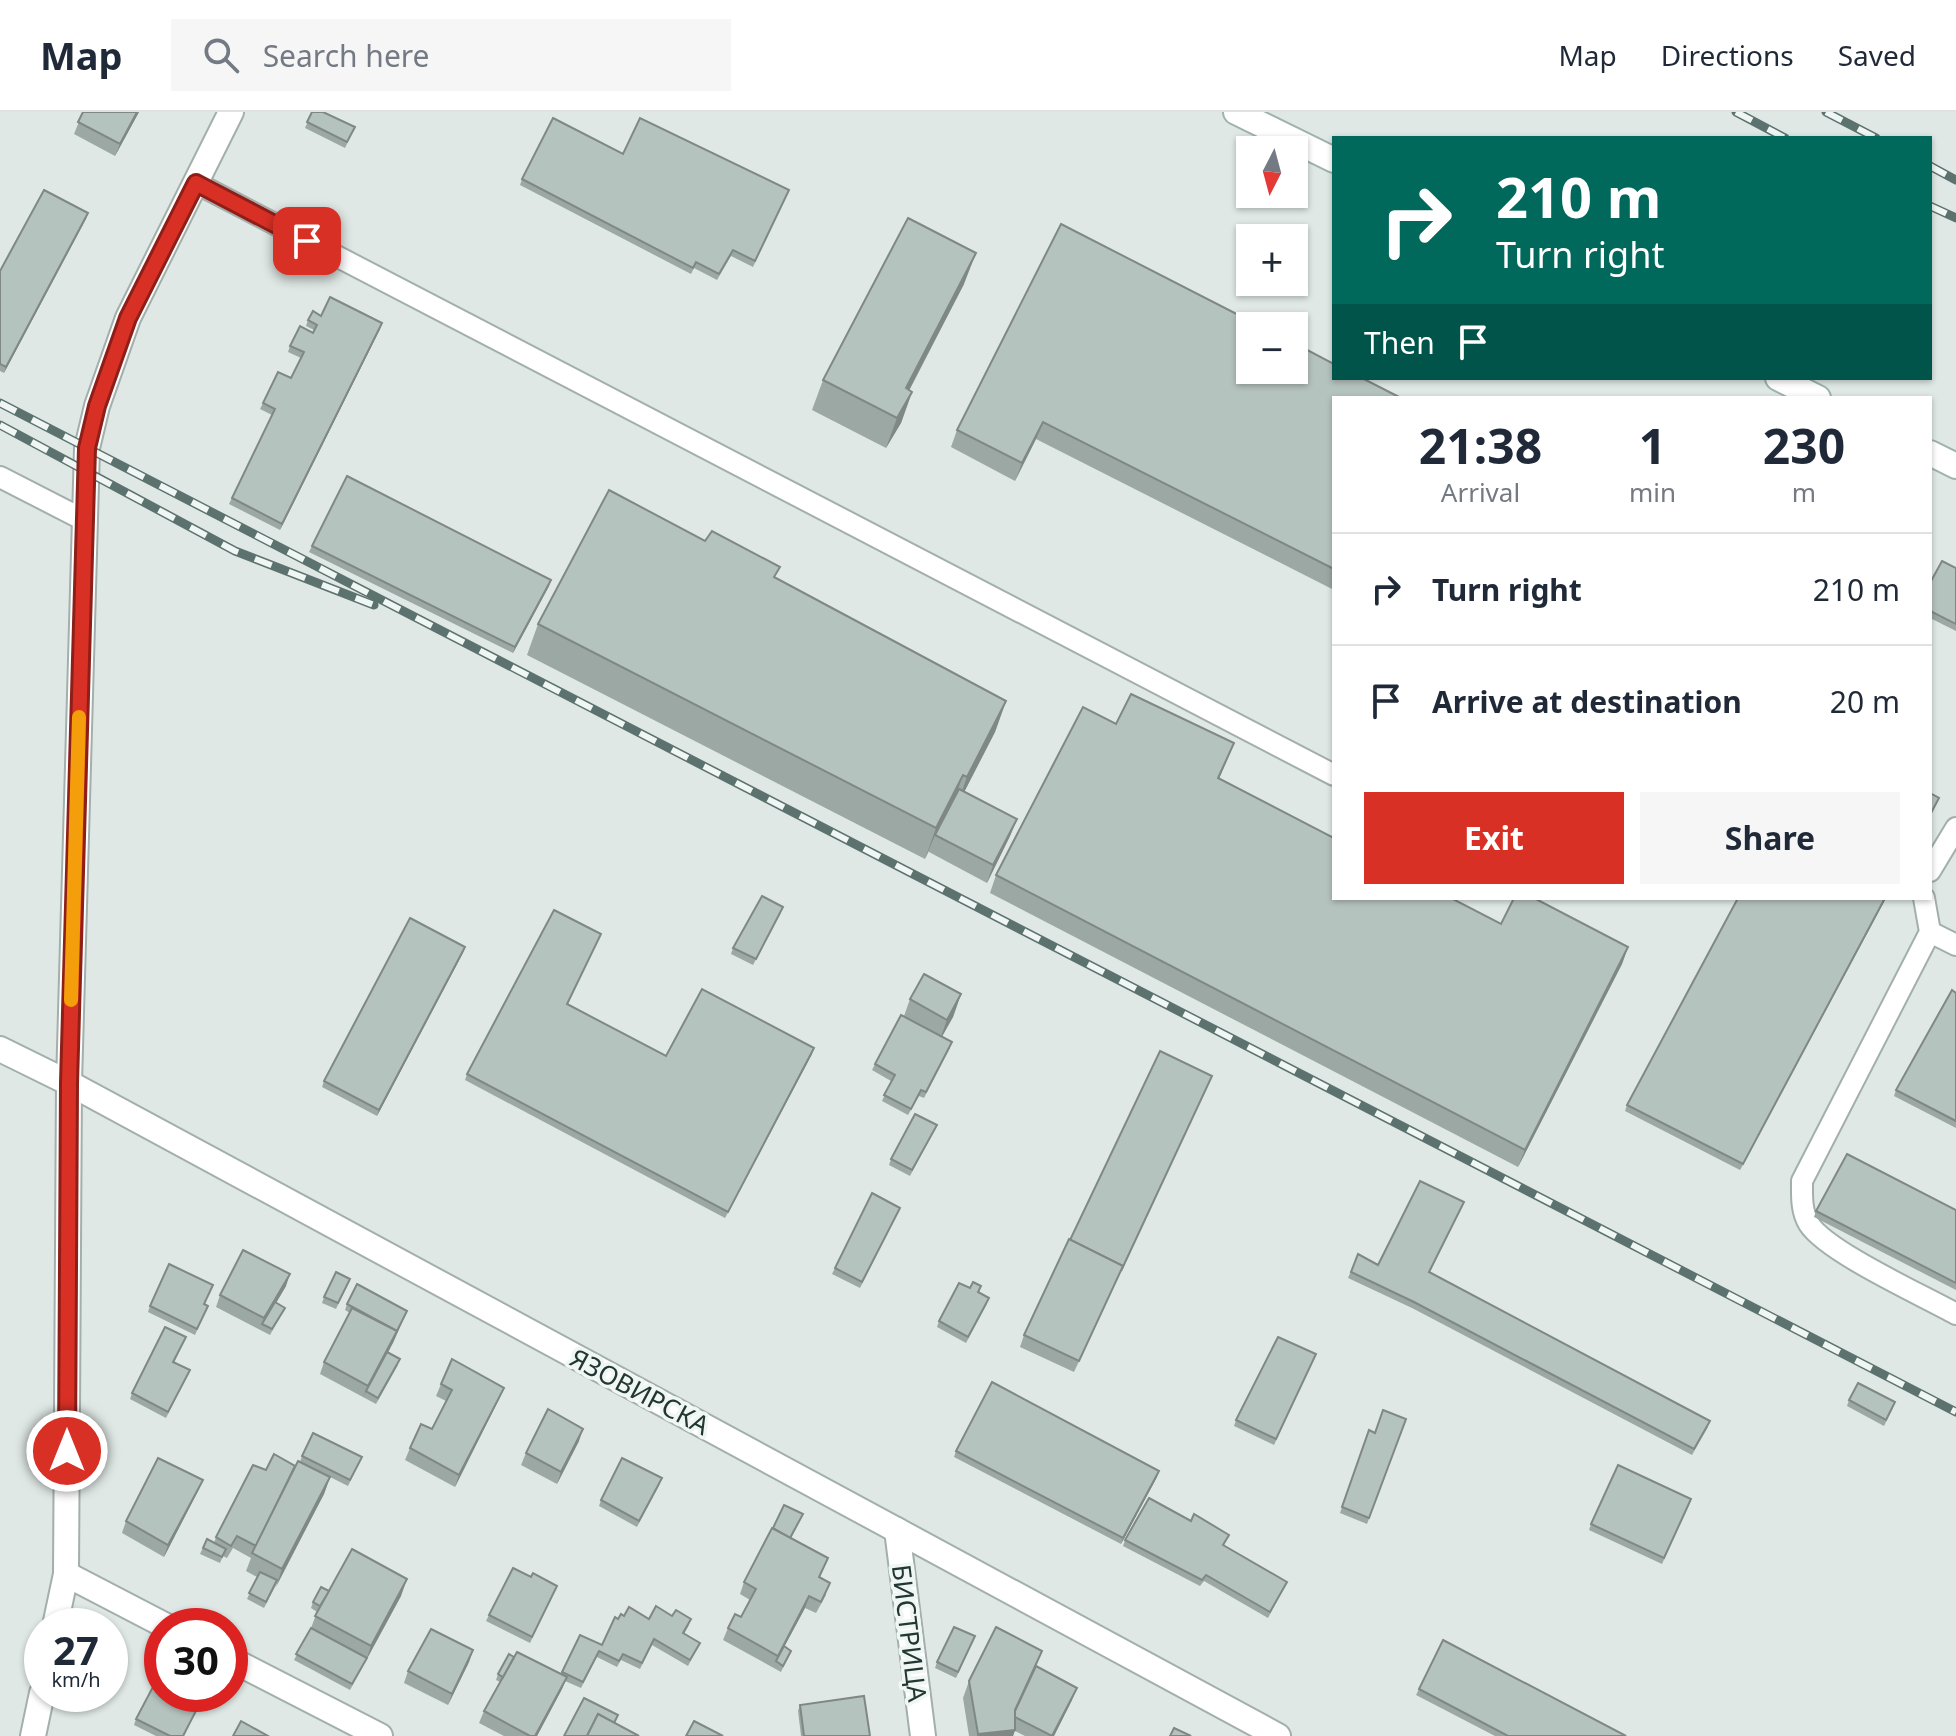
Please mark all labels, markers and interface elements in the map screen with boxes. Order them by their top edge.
search box [171,19,731,91]
text: Map [40,29,123,81]
icon: search [199,33,243,77]
text: Search here [263,35,430,76]
text: Map [1558,36,1617,74]
text: Directions [1661,36,1794,74]
text: Saved [1838,36,1916,74]
north arrow [1236,136,1308,208]
map controls [1236,136,1308,384]
text: 210 m [1496,158,1661,234]
icon: right [1364,168,1468,272]
pin [273,207,341,275]
icon: arrive [285,219,329,263]
button: + [1236,224,1308,296]
text: Turn right [1496,230,1664,279]
button: − [1236,312,1308,384]
icon: arrive [1451,320,1495,364]
text: Then [1364,322,1435,363]
text: 21:38 [1419,413,1542,478]
text: 1 [1639,413,1666,478]
text: 230 [1763,413,1845,478]
text: Arrival [1441,474,1520,510]
text: min [1629,474,1676,510]
text: m [1792,474,1816,510]
icon: right [1364,567,1408,611]
text: Turn right [1432,569,1582,610]
text: 210 m [1813,569,1900,610]
icon: arrive [1364,679,1408,723]
text: Arrive at destination [1432,681,1742,722]
text: 20 m [1830,681,1900,722]
button: Exit [1364,792,1624,884]
button: Share [1640,792,1900,884]
street label: ЯЗОВИРСКА [564,1339,716,1443]
position arrow [25,1409,109,1493]
street label: БИСТРИЦА [884,1562,936,1704]
speed limit sign: 30 [144,1608,248,1712]
text: 27 [53,1622,99,1677]
text: km/h [51,1666,101,1693]

